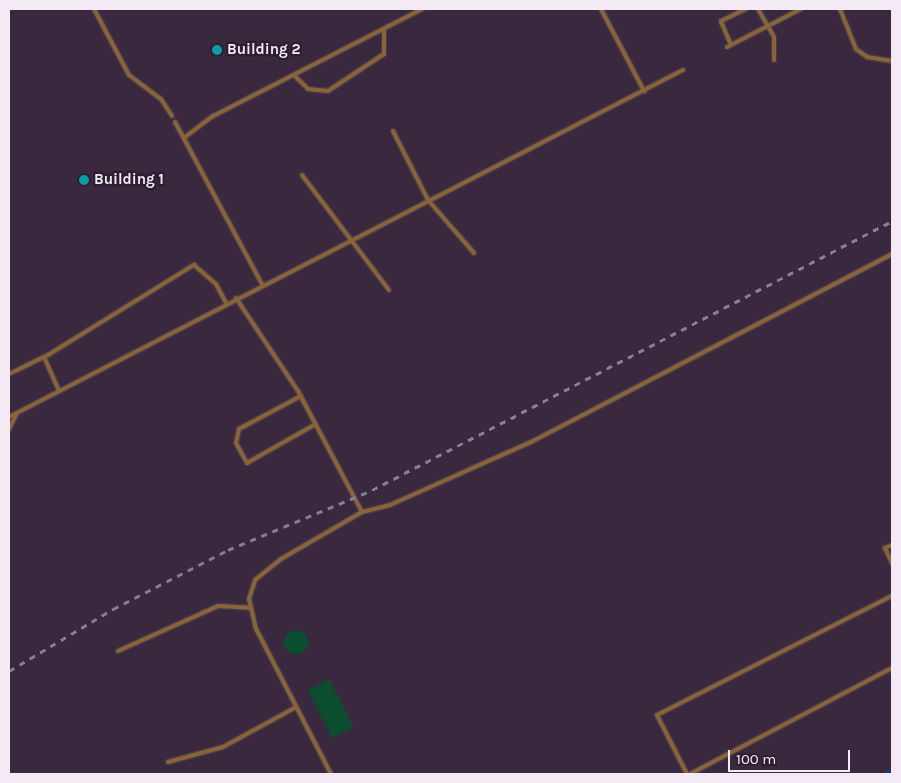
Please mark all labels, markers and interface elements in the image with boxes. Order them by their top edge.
place label: Building 2 [227,41,301,59]
marker: Building 2 [211,44,223,56]
place label: Building 1 [94,171,164,189]
marker: Building 1 [78,174,90,186]
scale bar [731,740,854,772]
text: 100 m [736,750,776,768]

